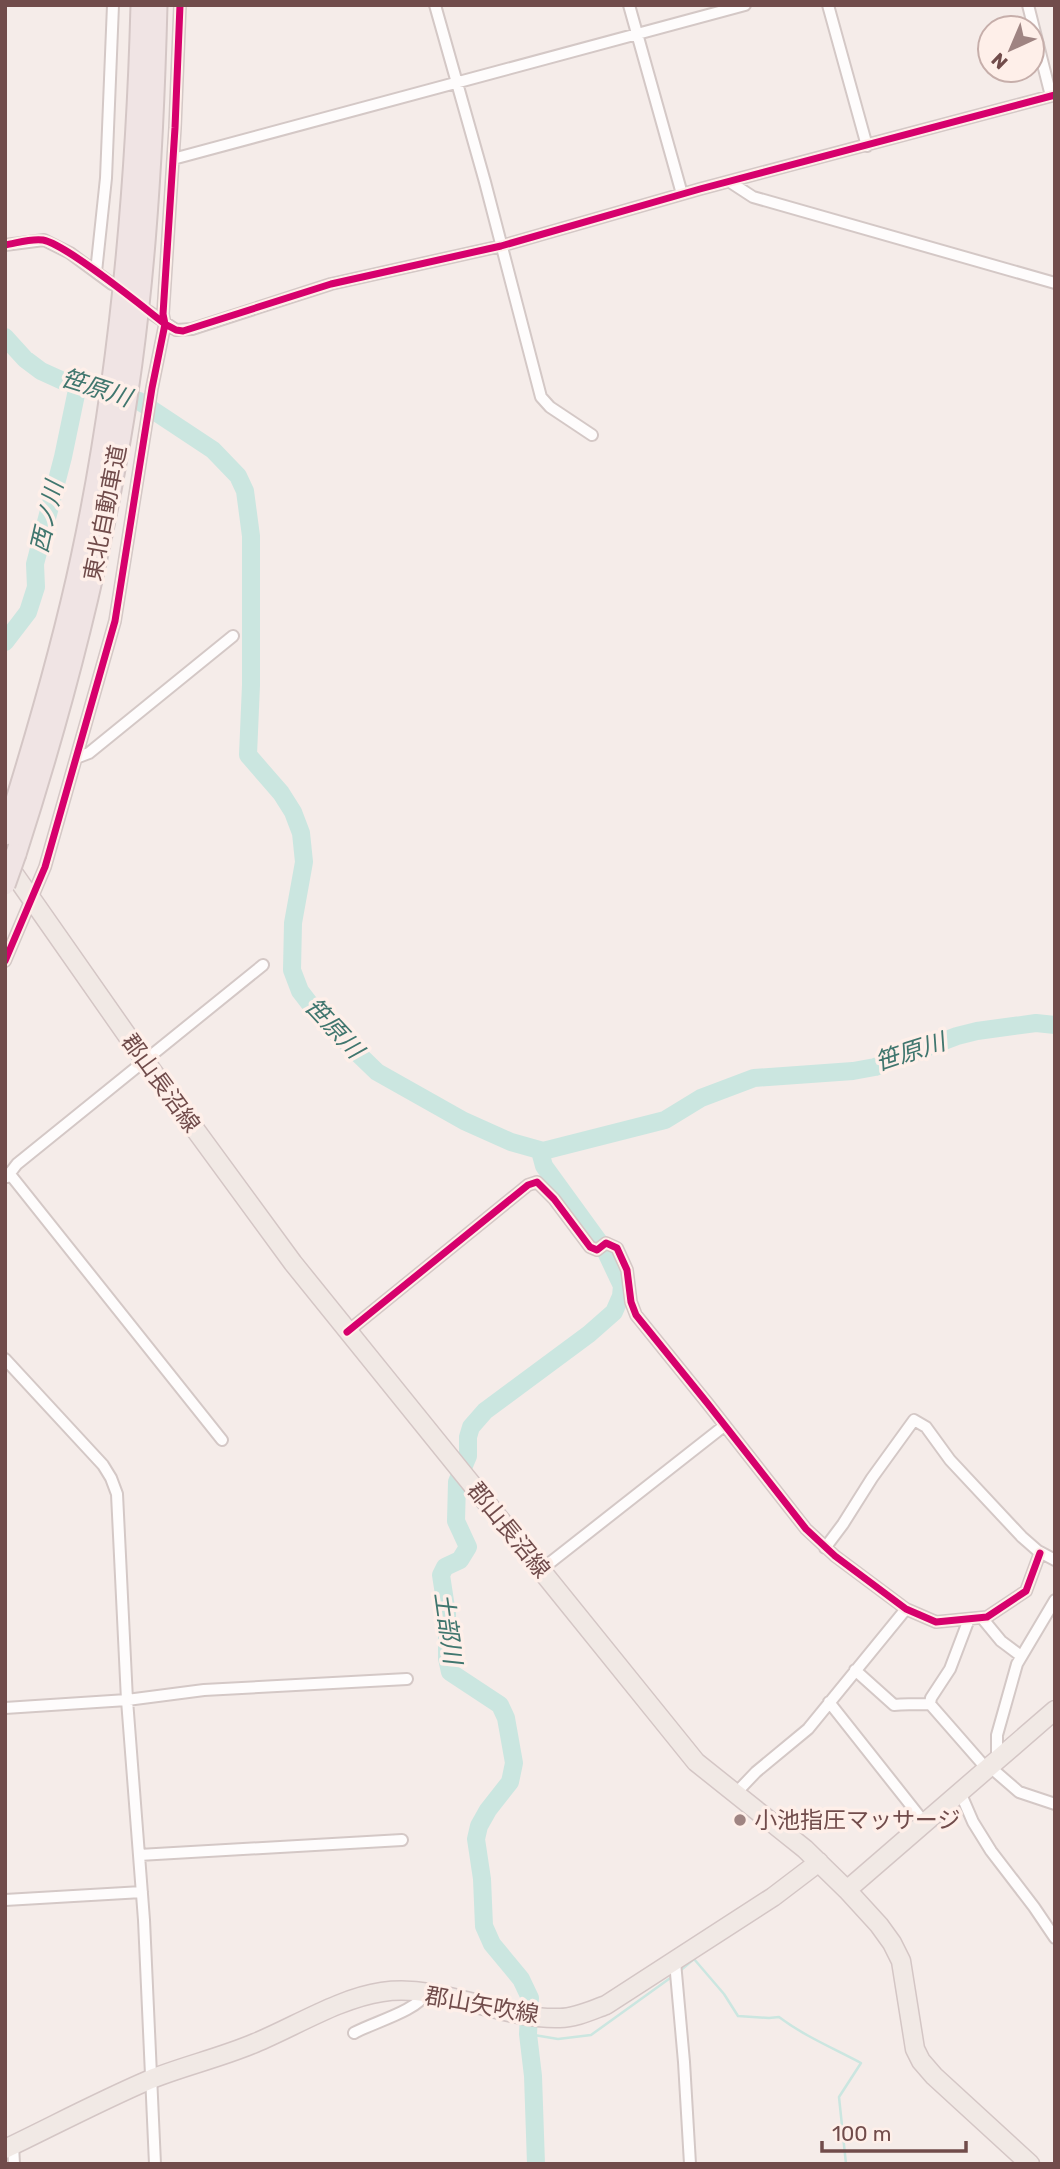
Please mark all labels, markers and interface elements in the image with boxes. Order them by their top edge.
north arrow [976,14,1046,84]
text: N [987,48,1012,74]
water label: 笹原川 [57,364,137,413]
street label: 東北自動車道 [78,443,132,583]
water label: 西ノ川 [25,476,69,555]
water label: 笹原川 [299,992,371,1066]
water label: 笹原川 [871,1027,951,1076]
street label: 郡山長沼線 [116,1028,206,1138]
street label: 郡山長沼線 [462,1477,556,1583]
water label: 土部川 [429,1590,467,1669]
place label: 小池指圧マッサージ [754,1806,961,1834]
marker: 小池指圧マッサージ [732,1812,748,1828]
street label: 郡山矢吹線 [423,1981,541,2029]
scale bar [822,2110,965,2154]
text: 100 m [832,2121,891,2146]

